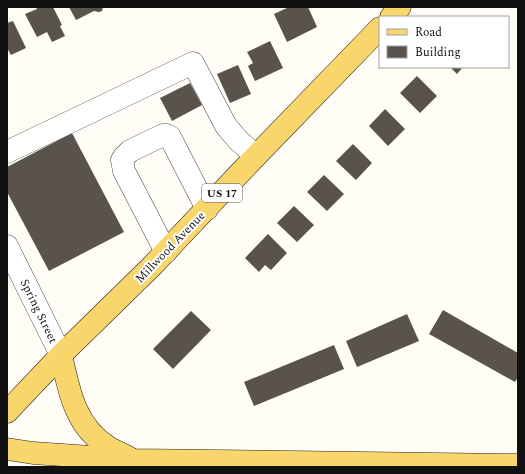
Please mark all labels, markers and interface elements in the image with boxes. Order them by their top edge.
legend [379,16,509,68]
text: Road [415,23,442,42]
text: Building [415,43,461,62]
road number: US 17 [202,184,242,202]
street label: Millwood Avenue [131,207,210,288]
street label: Spring Street [15,276,62,347]

